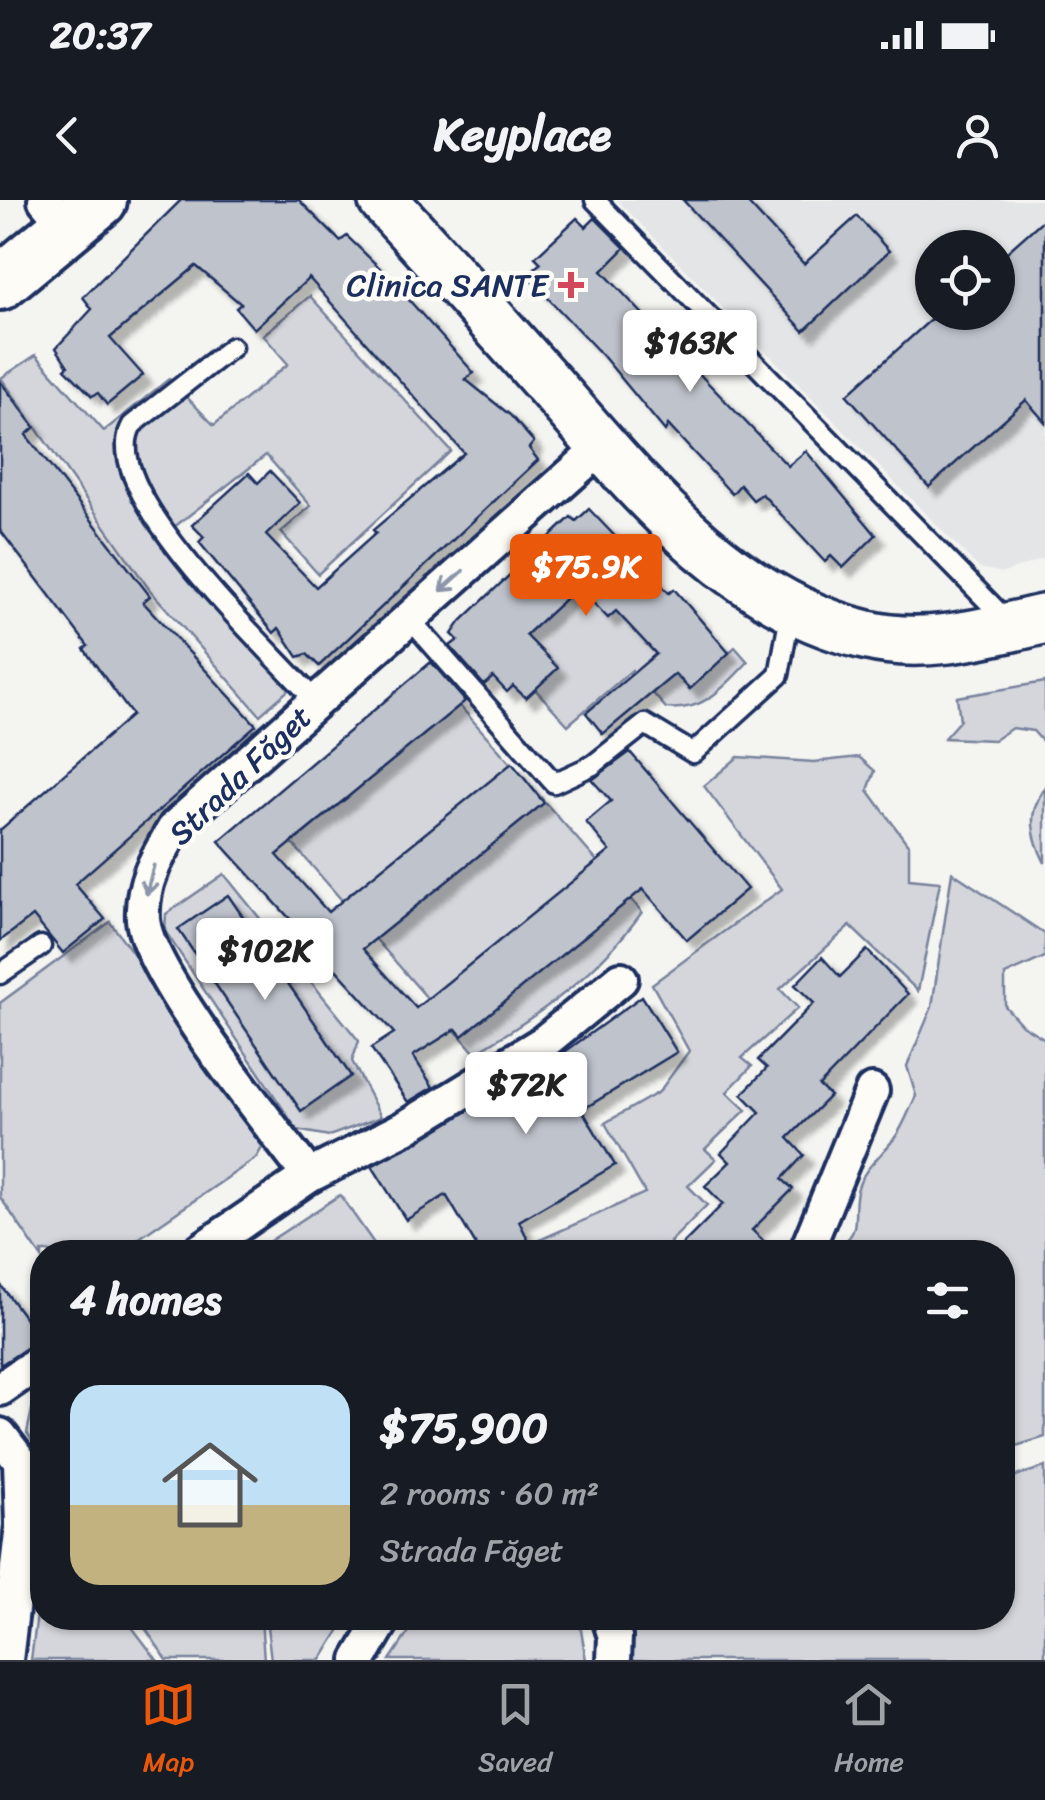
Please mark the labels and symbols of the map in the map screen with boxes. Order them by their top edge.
place label: Clinica SANTE [346,257,550,314]
marker: Clinica SANTE [558,272,584,298]
pin: $163K [620,310,760,395]
pin: $75.9K [505,534,667,619]
one-way arrow [440,569,465,592]
street label: Strada Făget [155,691,326,860]
one-way arrow [140,863,158,895]
pin: $102K [195,918,335,1003]
pin: $72K [467,1052,585,1137]

